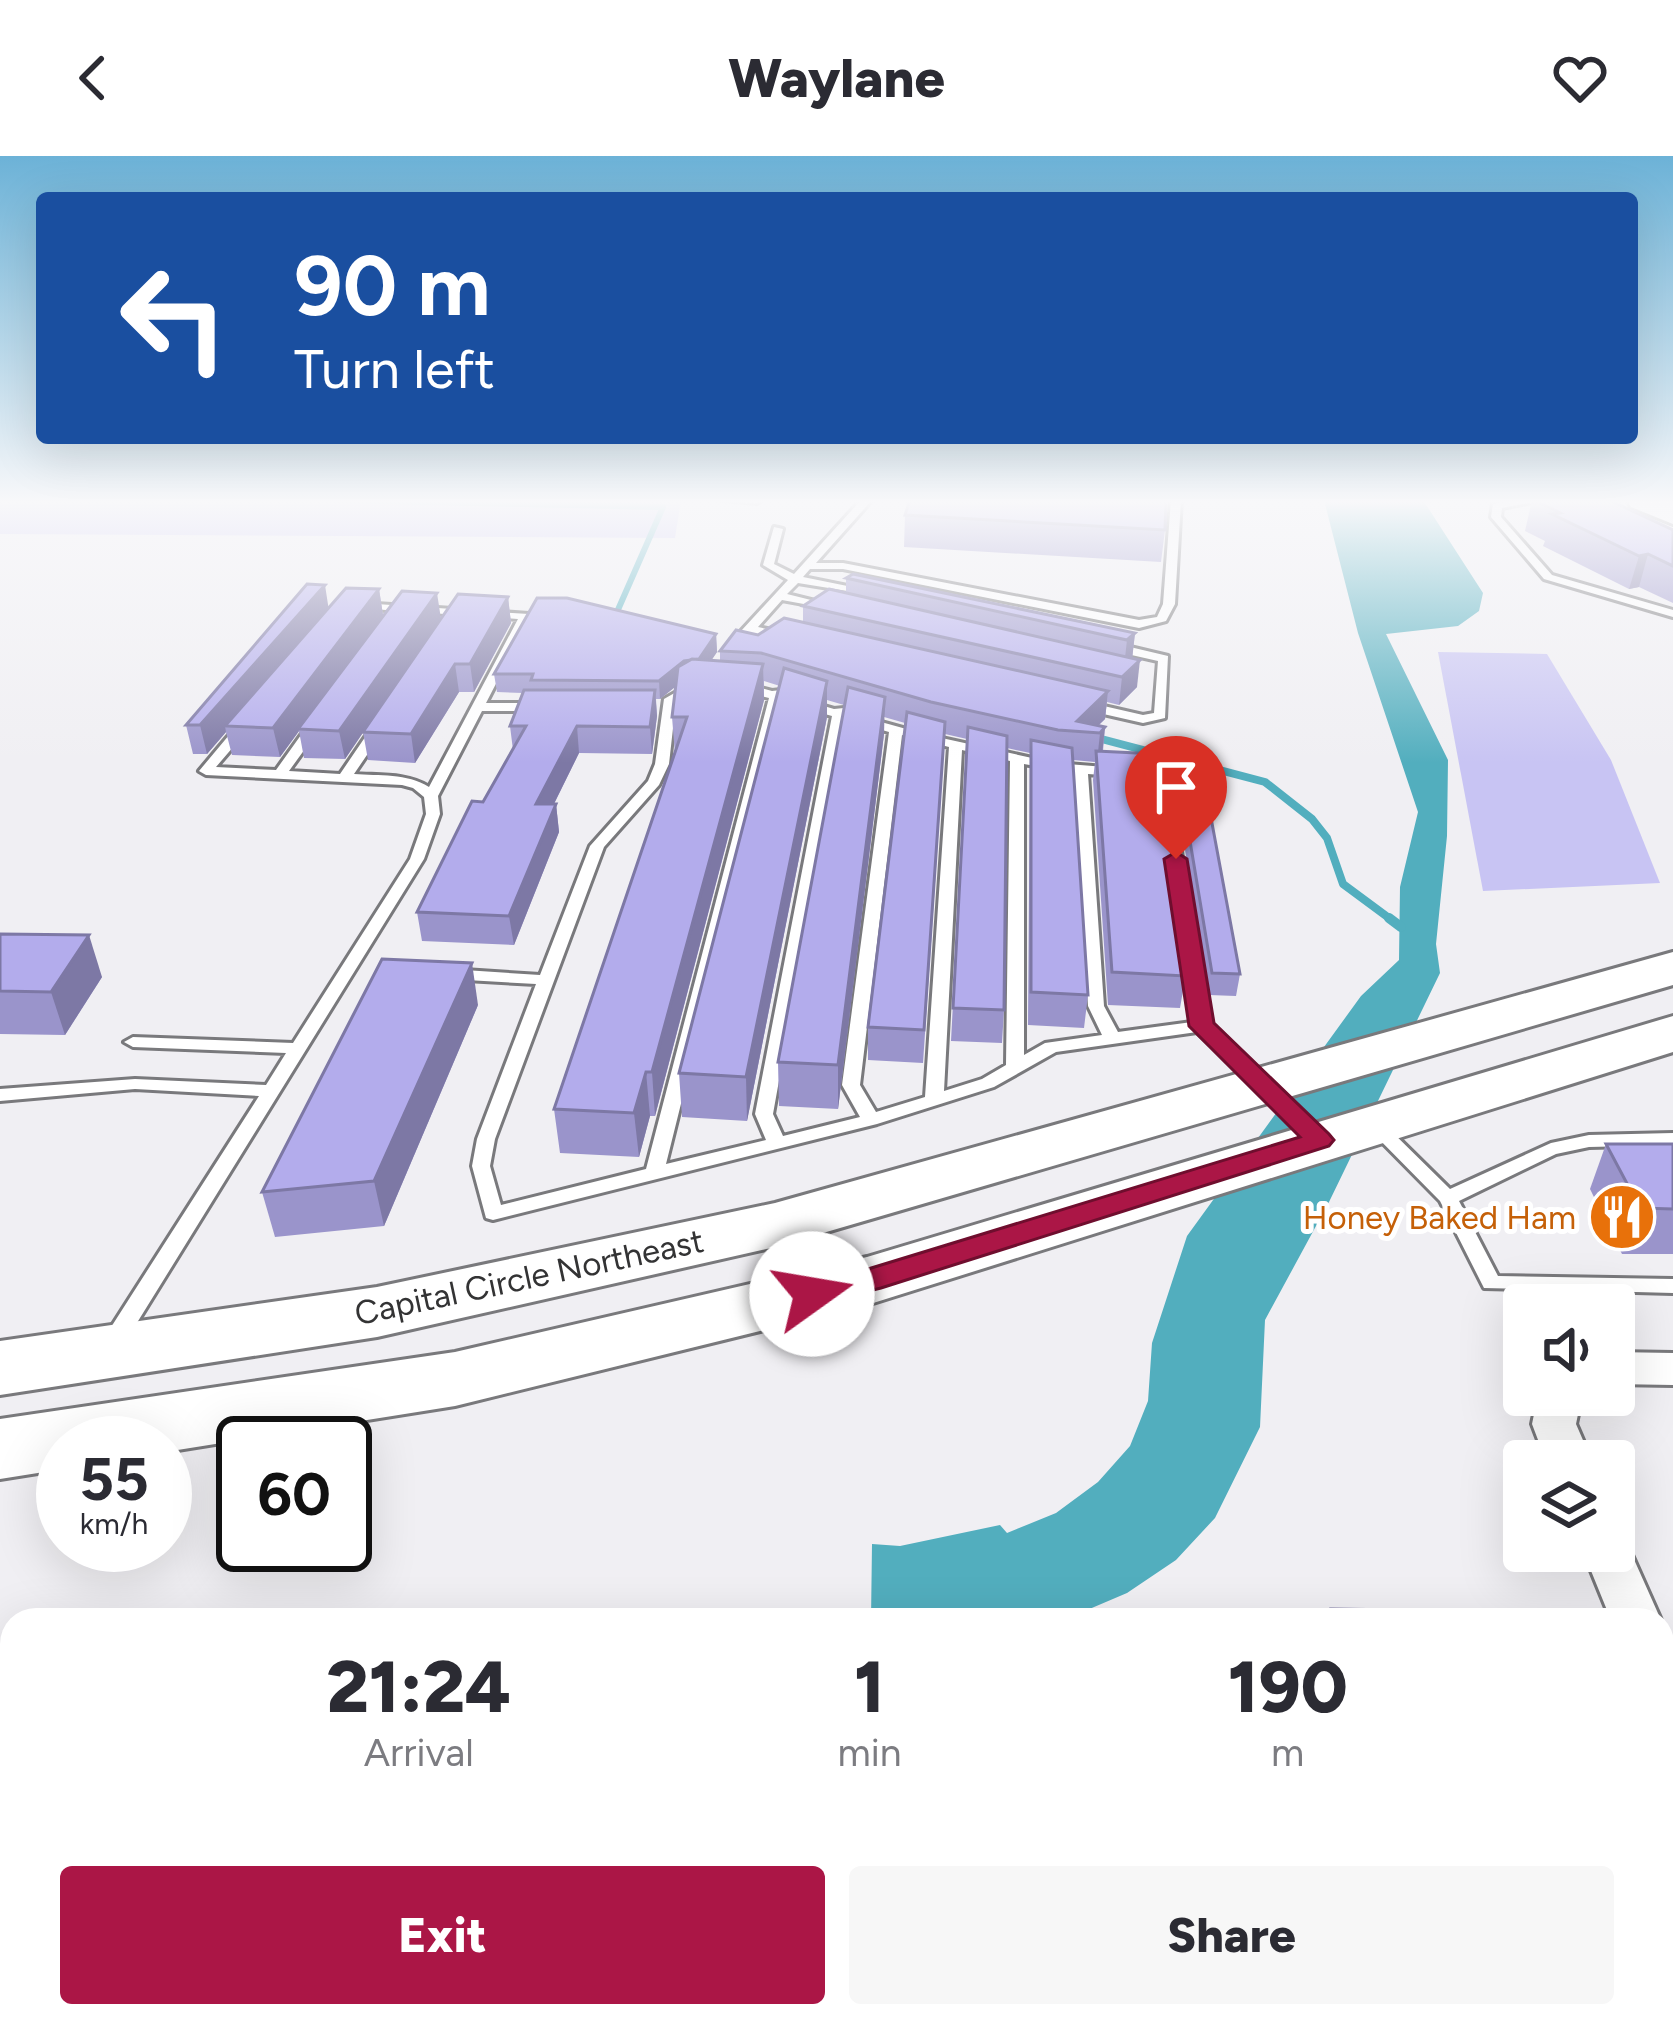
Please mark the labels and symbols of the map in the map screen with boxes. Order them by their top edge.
pin [1125,736,1227,859]
restaurant icon: Honey Baked Ham [1587,1182,1657,1252]
place label: Honey Baked Ham [1303,1198,1576,1237]
street label: Capital Circle Northeast [351,1221,707,1333]
position arrow [749,1231,875,1357]
speed limit sign: 60 [216,1416,372,1572]

